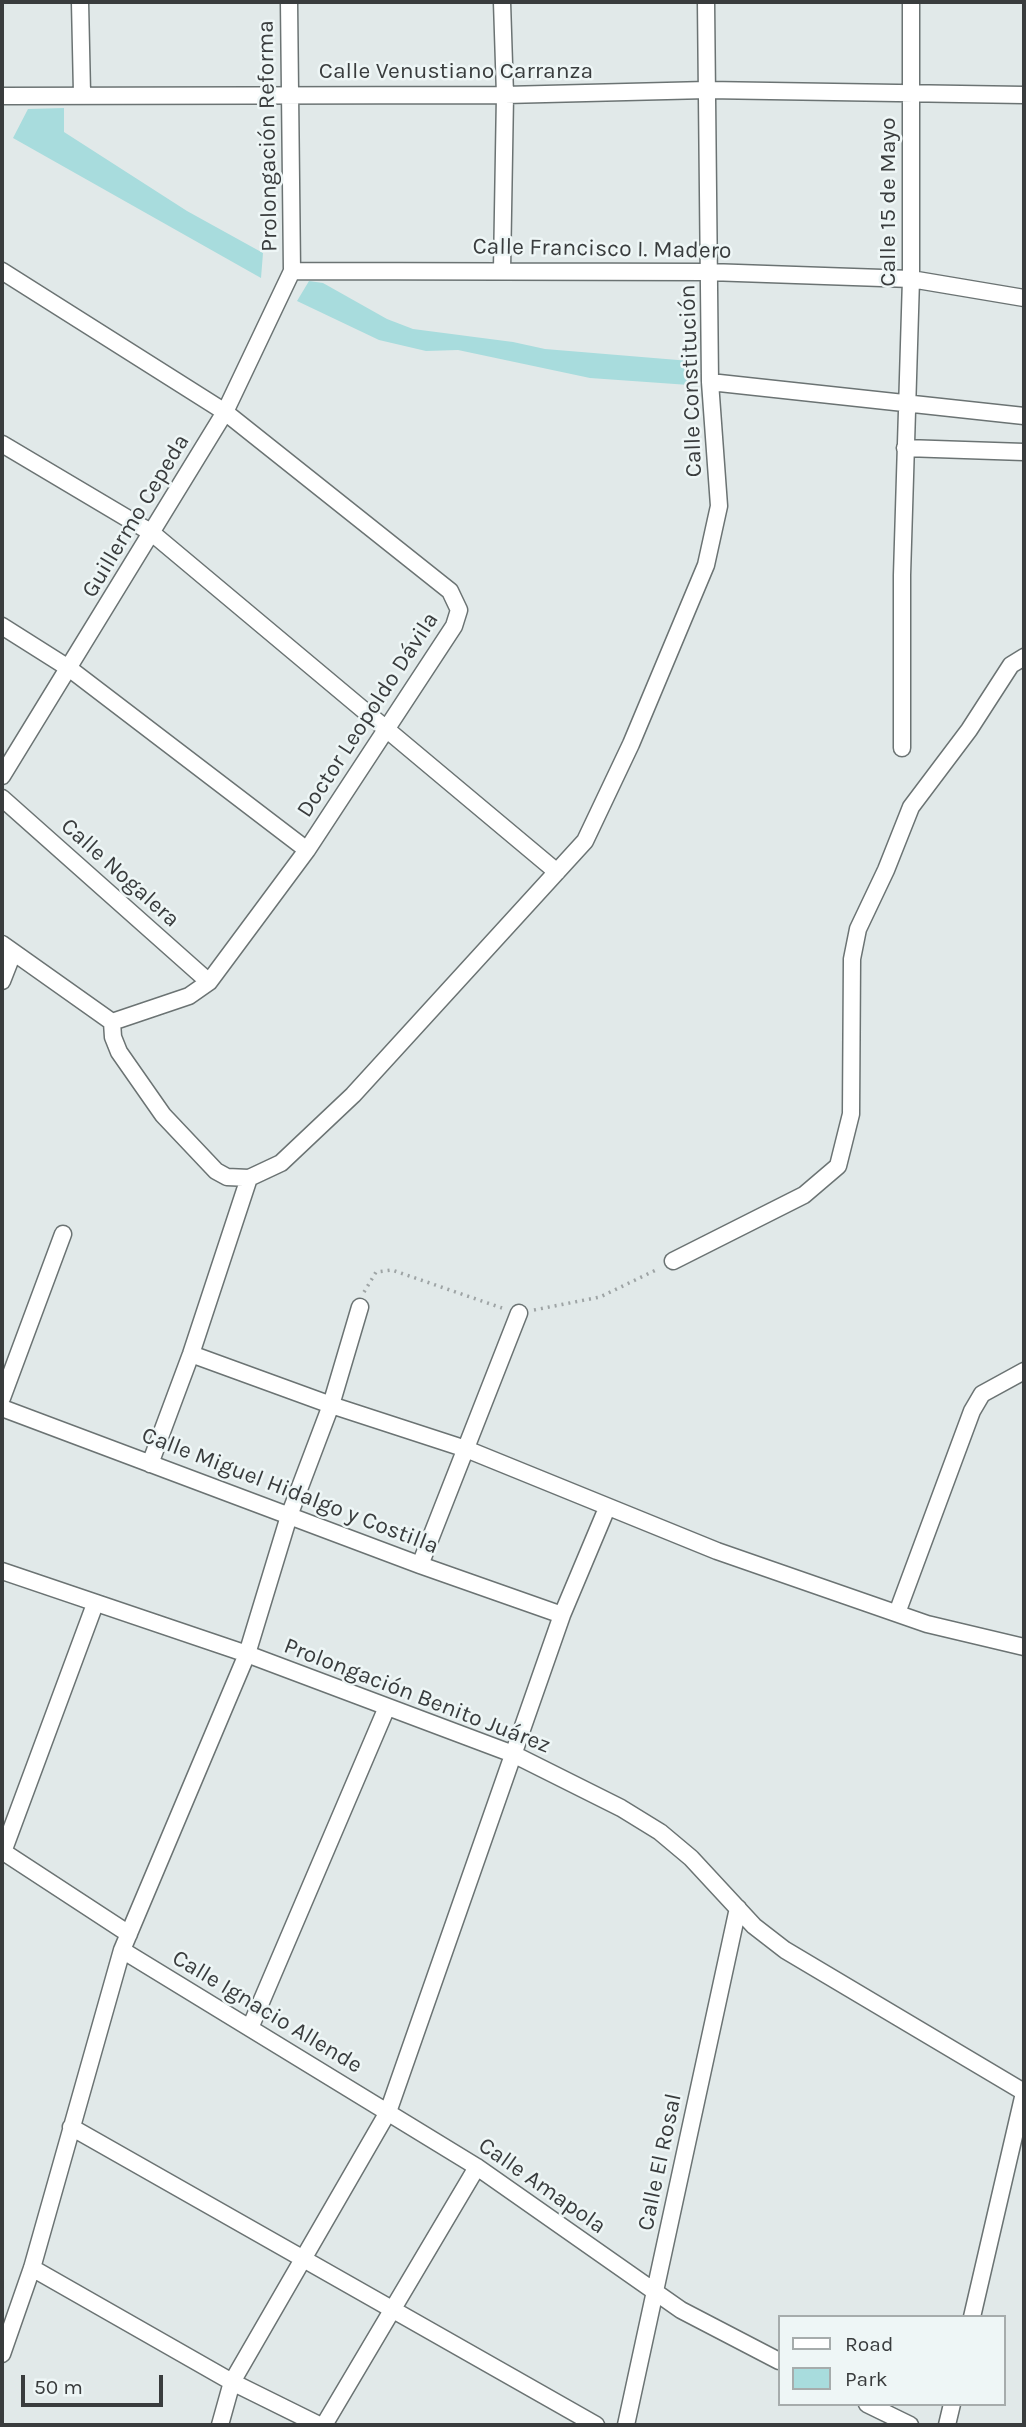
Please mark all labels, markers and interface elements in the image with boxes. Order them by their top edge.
street label: Prolongación Reforma [252,20,284,252]
street label: Calle Venustiano Carranza [319,57,593,85]
street label: Calle 15 de Mayo [874,117,902,287]
street label: Calle Francisco I. Madero [472,233,732,265]
street label: Calle Constitución [674,284,708,478]
street label: Guillermo Cepeda [76,429,196,603]
street label: Doctor Leopoldo Dávila [291,607,445,823]
street label: Calle Nogalera [55,813,185,933]
street label: Calle Miguel Hidalgo y Costilla [138,1422,442,1560]
street label: Prolongación Benito Juárez [280,1632,554,1760]
street label: Calle Ignacio Allende [167,1944,367,2080]
street label: Calle El Rosal [632,2091,688,2233]
street label: Calle Amapola [473,2132,611,2240]
legend [778,2315,1005,2406]
text: Road [845,2332,893,2356]
scale bar [24,2360,166,2404]
text: Park [845,2367,888,2391]
text: 50 m [34,2375,83,2399]

